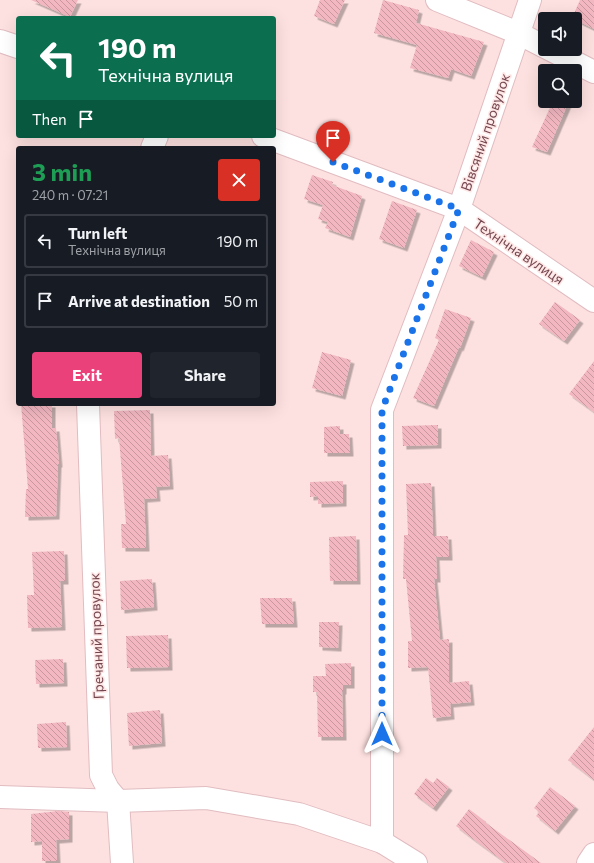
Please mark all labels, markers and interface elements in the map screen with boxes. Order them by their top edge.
map controls [538,12,582,108]
button: sound [538,12,582,56]
text: 190 m [98,30,176,64]
icon: left [32,32,84,84]
text: Технічна вулиця [98,64,234,86]
button: search [538,64,582,108]
street label: Вівсяний провулок [457,70,513,193]
icon: arrive [75,108,97,130]
text: Then [32,110,67,128]
pin [316,121,350,162]
icon: arrive [322,127,344,149]
text: 3 min [32,157,92,186]
button: close [218,159,260,201]
text: 240 m · 07:21 [32,187,108,203]
street label: Технічна вулиця [471,214,567,288]
text: Turn left [68,224,127,242]
icon: left [34,230,56,252]
text: 190 m [217,232,258,250]
text: Технічна вулиця [68,242,166,258]
icon: arrive [34,290,56,312]
text: Arrive at destination [68,292,210,310]
text: 50 m [224,292,258,310]
button: Exit [32,352,142,398]
button: Share [150,352,260,398]
street label: Гречаний провулок [85,572,107,699]
position arrow [361,713,403,755]

